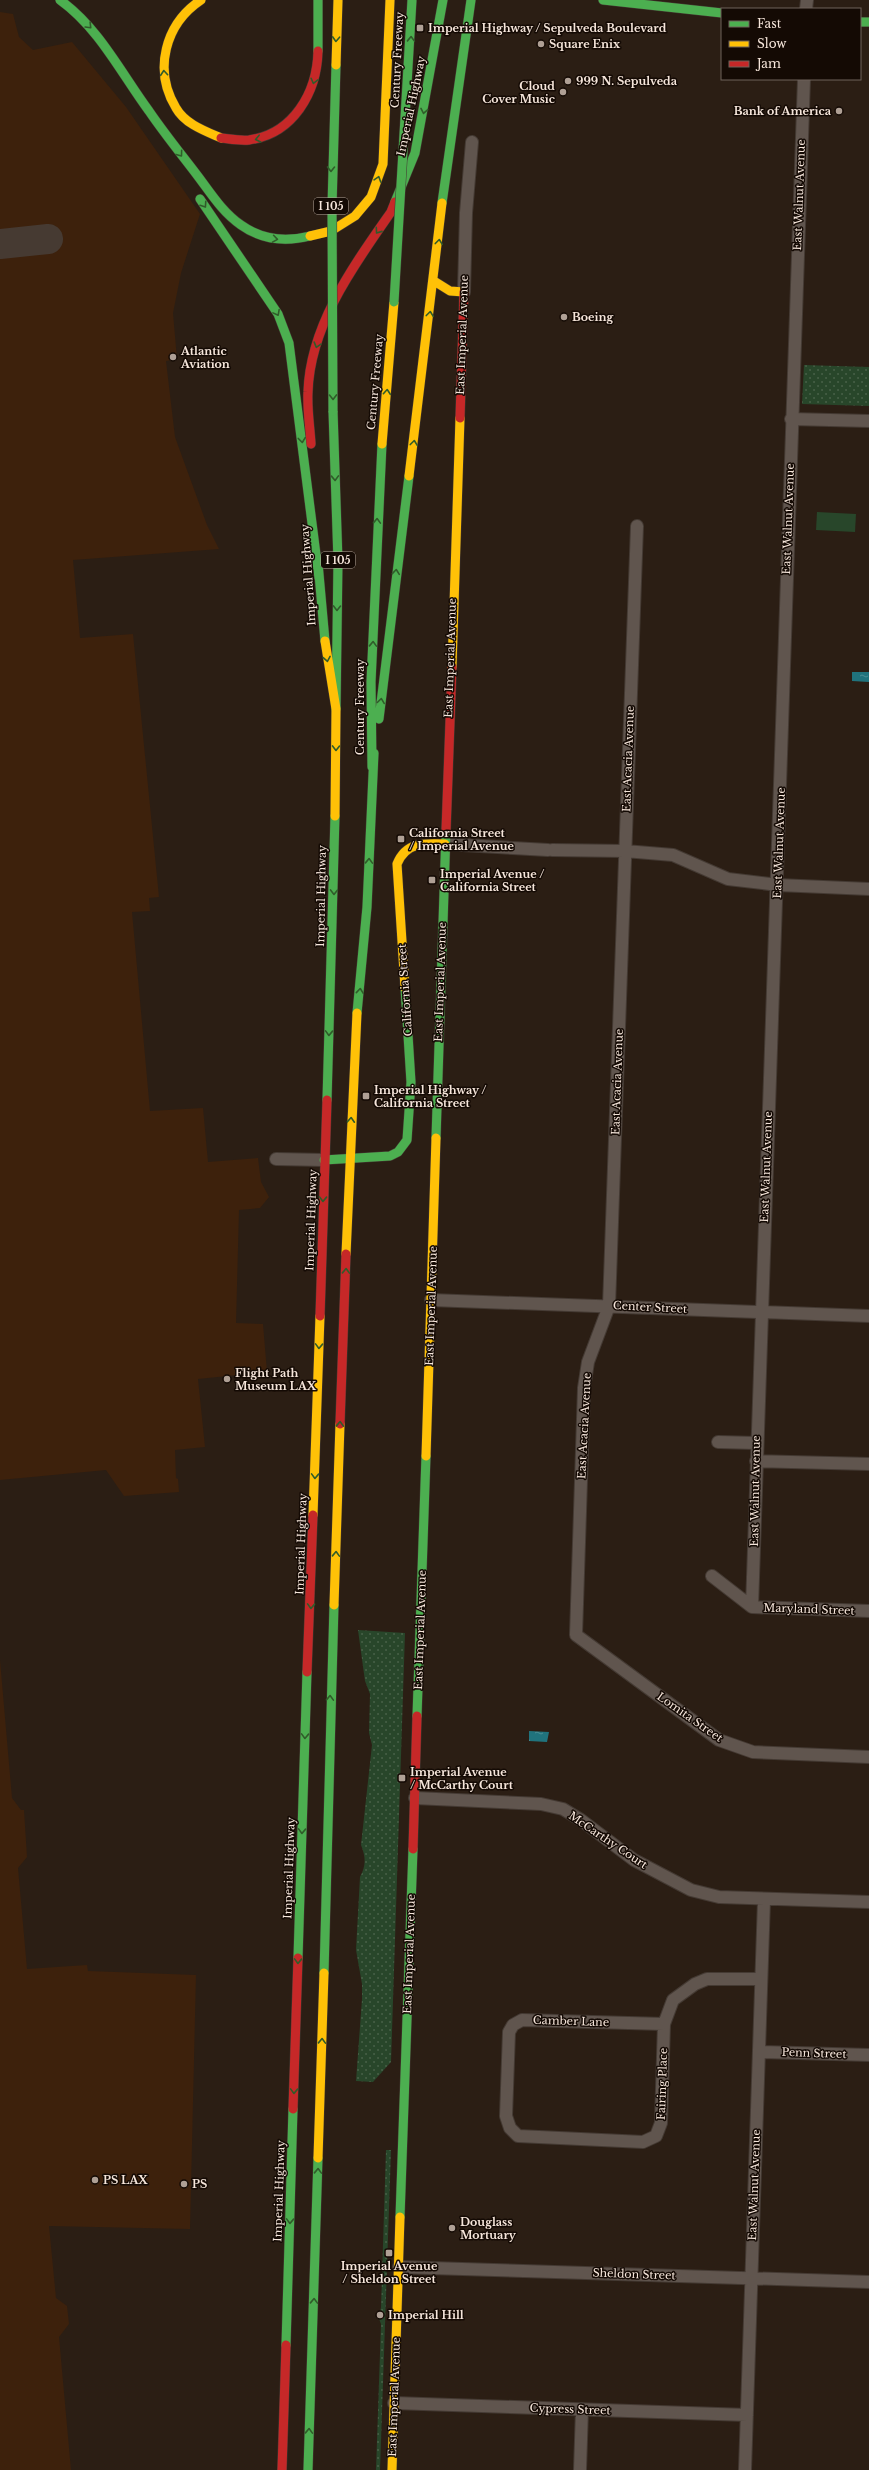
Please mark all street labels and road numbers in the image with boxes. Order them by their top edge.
street label: Century Freeway [387,12,407,108]
street label: Imperial Highway [394,55,428,157]
street label: East Walnut Avenue [790,139,808,251]
road number: I 105 [314,198,348,214]
street label: East Imperial Avenue [453,275,471,395]
street label: Century Freeway [364,333,386,431]
street label: East Walnut Avenue [779,463,797,575]
street label: Imperial Highway [297,524,319,626]
road number: I 105 [321,552,355,568]
street label: East Imperial Avenue [441,598,459,718]
street label: Century Freeway [353,659,367,755]
street label: East Acacia Avenue [619,706,637,812]
street label: East Walnut Avenue [770,787,788,899]
street label: Imperial Highway [313,845,329,947]
street label: East Imperial Avenue [431,922,449,1042]
street label: California Street [395,942,415,1037]
street label: East Acacia Avenue [608,1029,626,1135]
street label: East Walnut Avenue [757,1111,775,1223]
street label: Imperial Highway [302,1169,320,1271]
street label: East Imperial Avenue [422,1246,440,1366]
street label: Center Street [612,1298,688,1316]
street label: East Acacia Avenue [574,1372,594,1480]
street label: East Walnut Avenue [747,1435,763,1547]
street label: Imperial Highway [292,1493,310,1595]
street label: East Imperial Avenue [411,1570,429,1690]
street label: Maryland Street [763,1600,856,1618]
street label: Lomita Street [654,1689,726,1745]
street label: McCarthy Court [566,1808,651,1872]
street label: Imperial Highway [280,1817,298,1919]
street label: East Imperial Avenue [400,1894,418,2014]
street label: Camber Lane [533,2013,609,2029]
street label: Penn Street [781,2045,848,2061]
street label: Fairing Place [654,2048,670,2120]
street label: East Walnut Avenue [745,2129,763,2241]
street label: Imperial Highway [270,2140,288,2242]
street label: Sheldon Street [592,2266,677,2282]
street label: East Imperial Avenue [385,2337,403,2457]
street label: Cypress Street [529,2401,612,2417]

